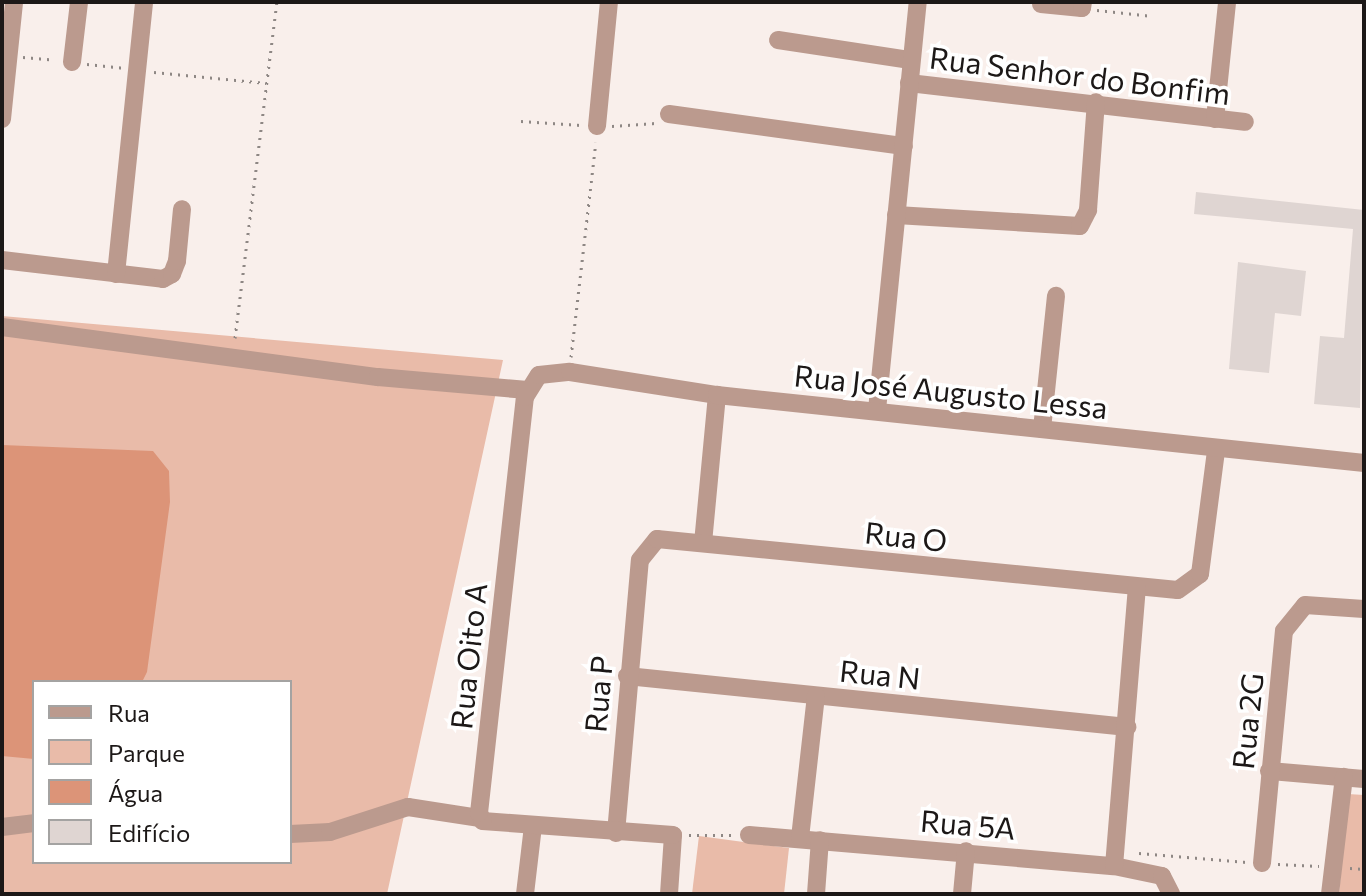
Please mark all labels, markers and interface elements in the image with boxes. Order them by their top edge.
street label: Rua Senhor do Bonfim [928,39,1232,111]
street label: Rua José Augusto Lessa [792,357,1110,425]
street label: Rua O [863,514,949,558]
street label: Rua Oito A [442,581,494,731]
street label: Rua N [838,652,922,696]
street label: Rua P [577,654,619,734]
street label: Rua 2G [1224,671,1270,771]
legend [32,680,292,864]
text: Rua [108,698,150,727]
text: Parque [108,738,185,767]
text: Água [108,778,163,807]
street label: Rua 5A [919,802,1017,846]
text: Edifício [108,818,190,847]

